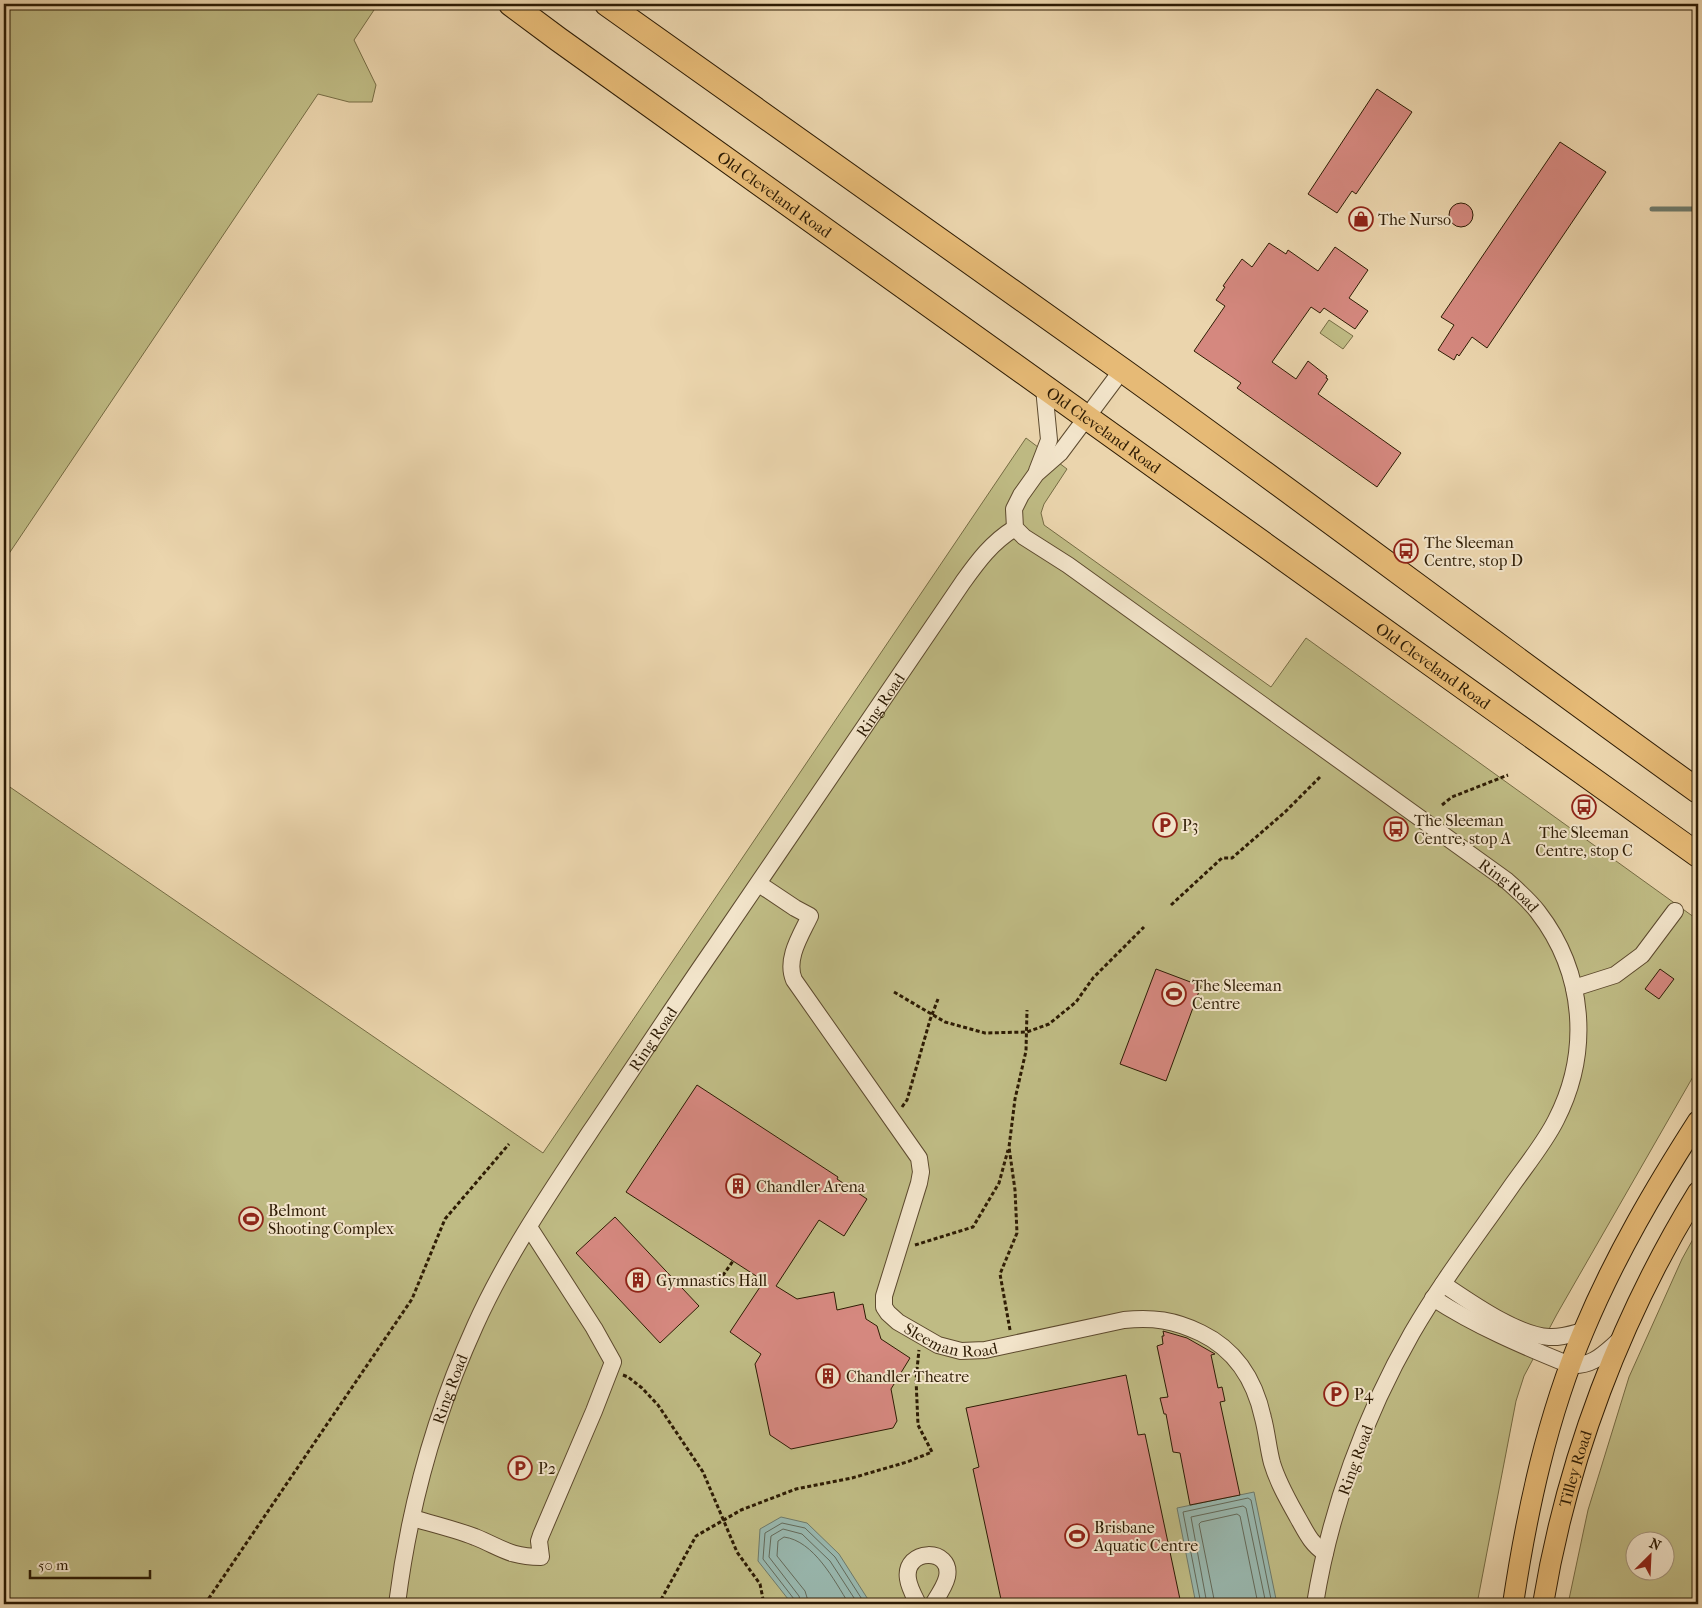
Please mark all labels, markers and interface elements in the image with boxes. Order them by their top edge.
street label: Old Cleveland Road [713,147,836,242]
shop icon: The Nurso [1348,206,1374,232]
place label: The Nurso [1378,210,1451,229]
street label: Old Cleveland Road [1043,383,1165,478]
place label: The Sleeman Centre, stop D [1424,533,1523,570]
bus stop icon: The Sleeman Centre, stop D [1393,538,1419,564]
street label: Old Cleveland Road [1372,618,1494,714]
street label: Ring Road [852,669,909,741]
bus stop icon: The Sleeman Centre, stop C [1571,794,1597,820]
place label: The Sleeman Centre, stop A [1414,811,1512,848]
parking icon: P3 [1152,812,1178,838]
place label: P3 [1182,816,1198,835]
bus stop icon: The Sleeman Centre, stop A [1383,816,1409,842]
place label: The Sleeman Centre, stop C [1535,823,1633,860]
street label: Ring Road [1475,855,1543,916]
place label: The Sleeman Centre [1192,976,1282,1013]
sports icon: The Sleeman Centre [1161,981,1187,1007]
street label: Ring Road [625,1003,681,1075]
building icon: Chandler Arena [725,1173,751,1199]
place label: Chandler Arena [756,1177,866,1196]
place label: Belmont Shooting Complex [268,1201,395,1238]
sports icon: Belmont Shooting Complex [238,1206,264,1232]
building icon: Gymnastics Hall [625,1267,651,1293]
place label: Gymnastics Hall [656,1271,768,1290]
street label: Sleeman Road [901,1319,1000,1361]
street label: Ring Road [429,1351,472,1426]
building icon: Chandler Theatre [815,1363,841,1389]
place label: Chandler Theatre [846,1367,969,1386]
parking icon: P4 [1323,1381,1349,1407]
place label: P4 [1354,1385,1374,1404]
street label: Ring Road [1334,1422,1377,1498]
street label: Tilley Road [1555,1428,1596,1509]
parking icon: P2 [507,1455,533,1481]
place label: P2 [538,1459,556,1478]
place label: Brisbane Aquatic Centre [1093,1518,1198,1555]
sports icon: Brisbane Aquatic Centre [1064,1523,1090,1549]
north arrow [1624,1530,1674,1580]
text: N [1647,1535,1664,1555]
scale bar [30,1548,150,1580]
text: 50 m [38,1556,69,1574]

